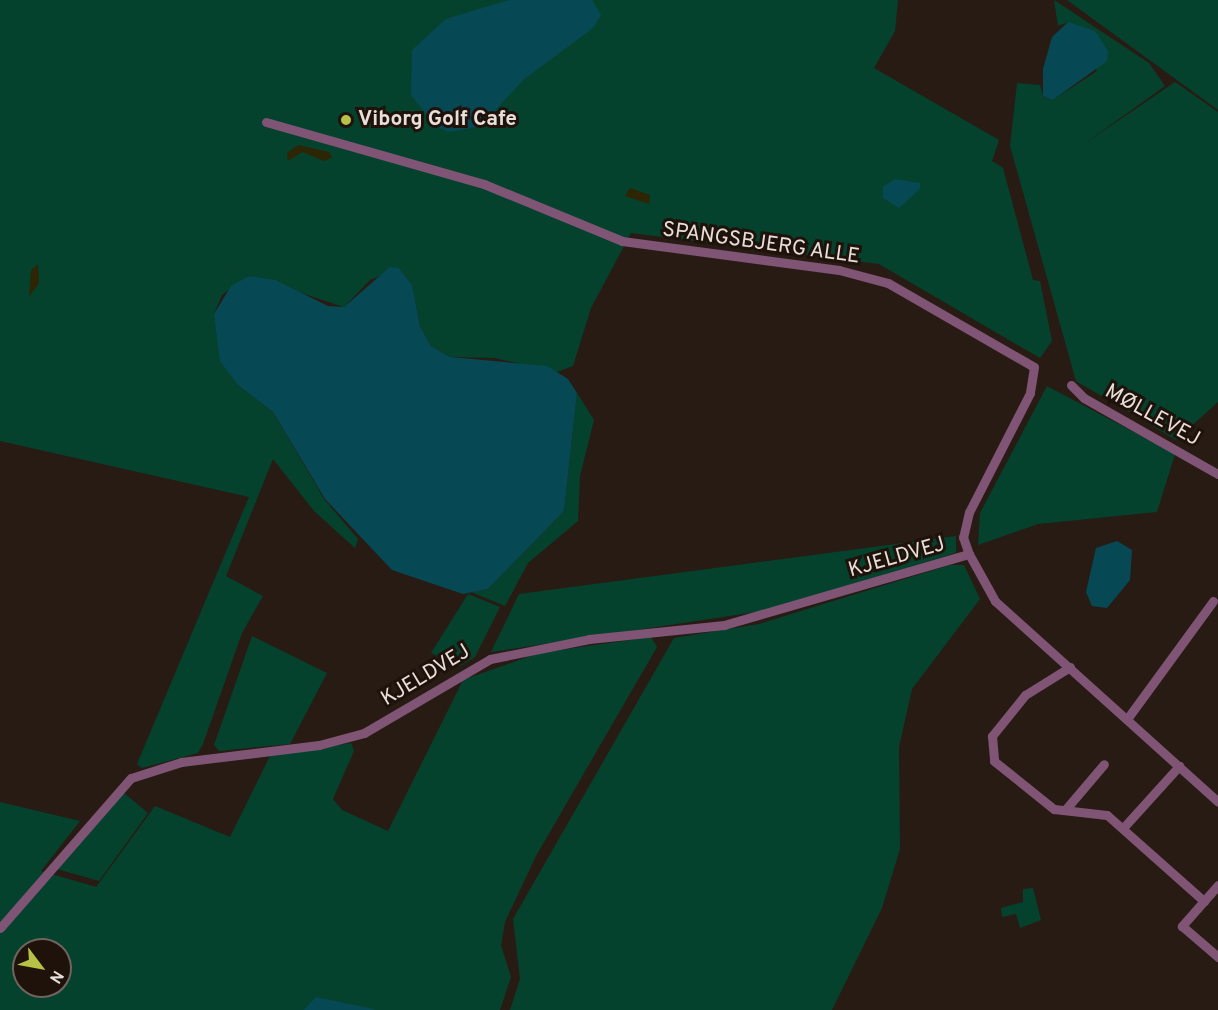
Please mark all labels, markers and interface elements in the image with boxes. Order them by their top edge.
place label: Viborg Golf Cafe [358,107,517,133]
marker: Viborg Golf Cafe [339,113,353,127]
street label: SPANGSBJERG ALLE [660,218,862,270]
street label: MØLLEVEJ [1100,380,1204,452]
street label: KJELDVEJ [846,532,948,584]
street label: KJELDVEJ [377,640,475,712]
north arrow [12,938,72,998]
text: N [44,966,67,987]

